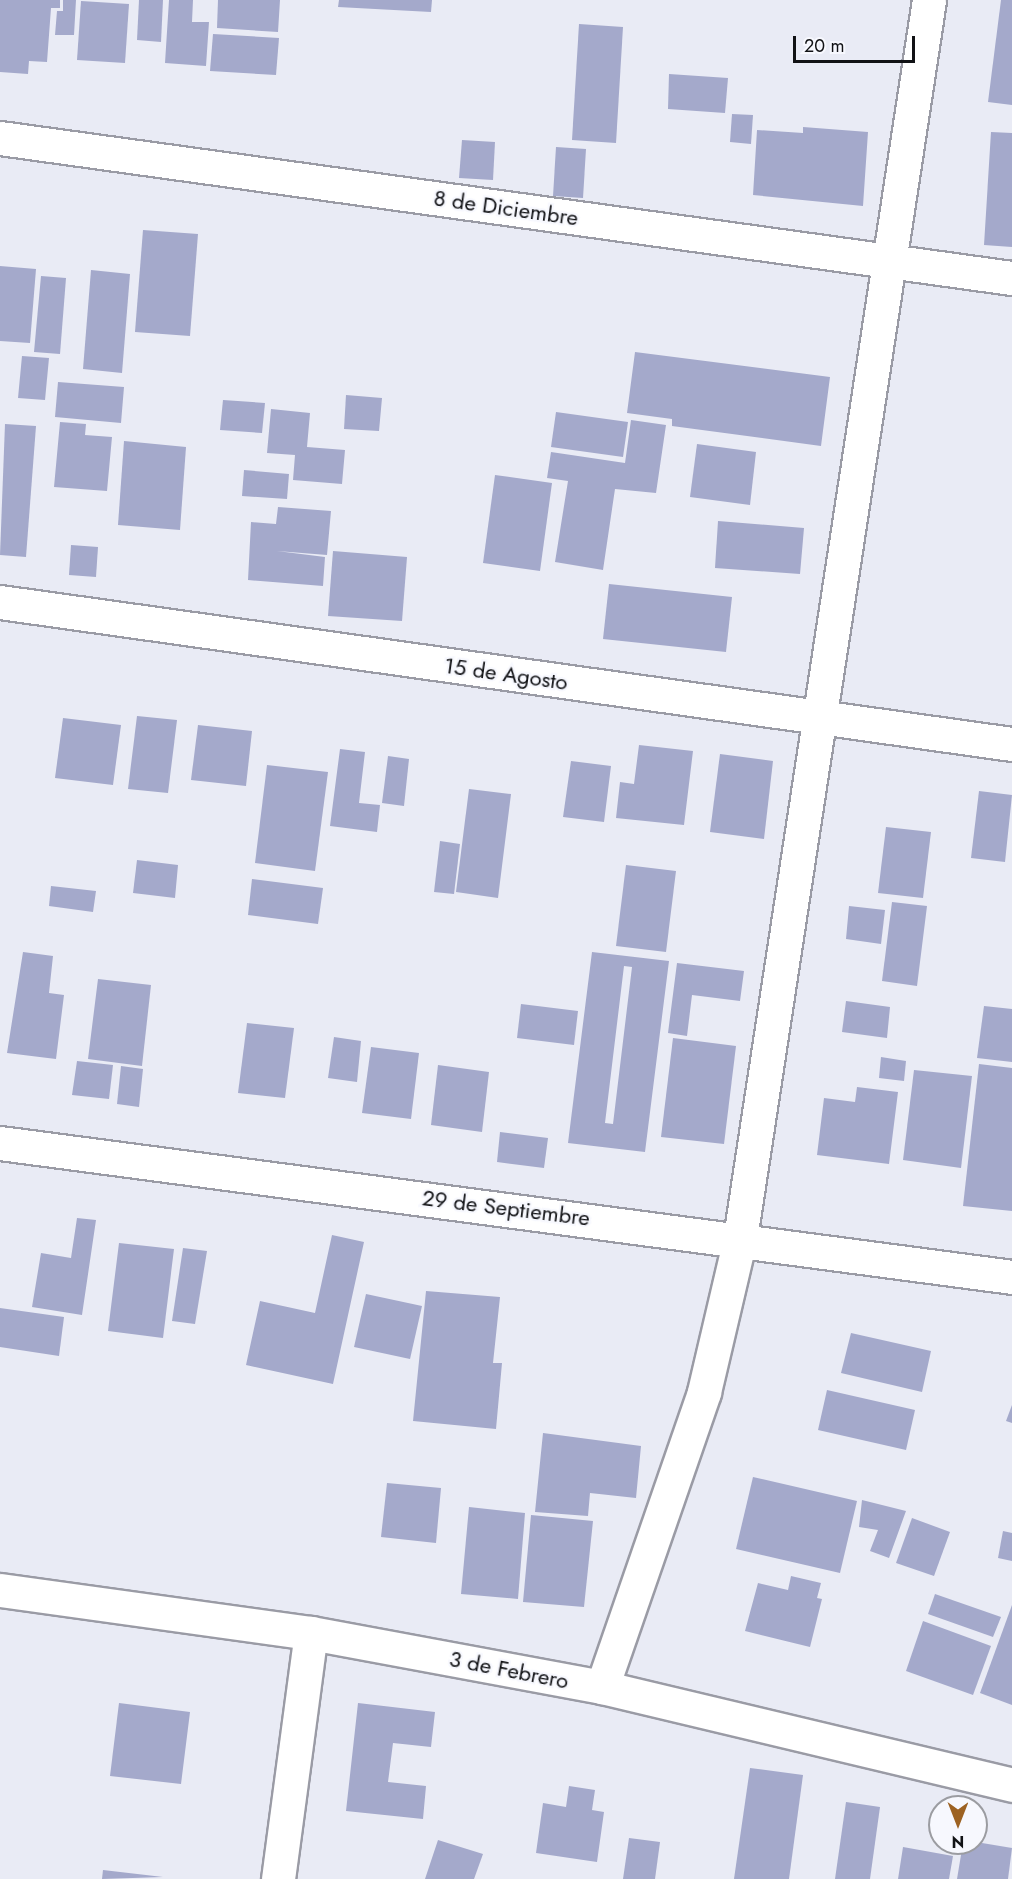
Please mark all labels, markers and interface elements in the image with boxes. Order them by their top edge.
scale bar [796,24,918,62]
text: 20 m [804,33,844,59]
street label: 8 de Diciembre [432,185,580,231]
street label: 15 de Agosto [442,652,570,696]
street label: 29 de Septiembre [421,1185,591,1231]
street label: 3 de Febrero [447,1645,571,1695]
north arrow [928,1795,988,1855]
text: N [952,1830,964,1853]

